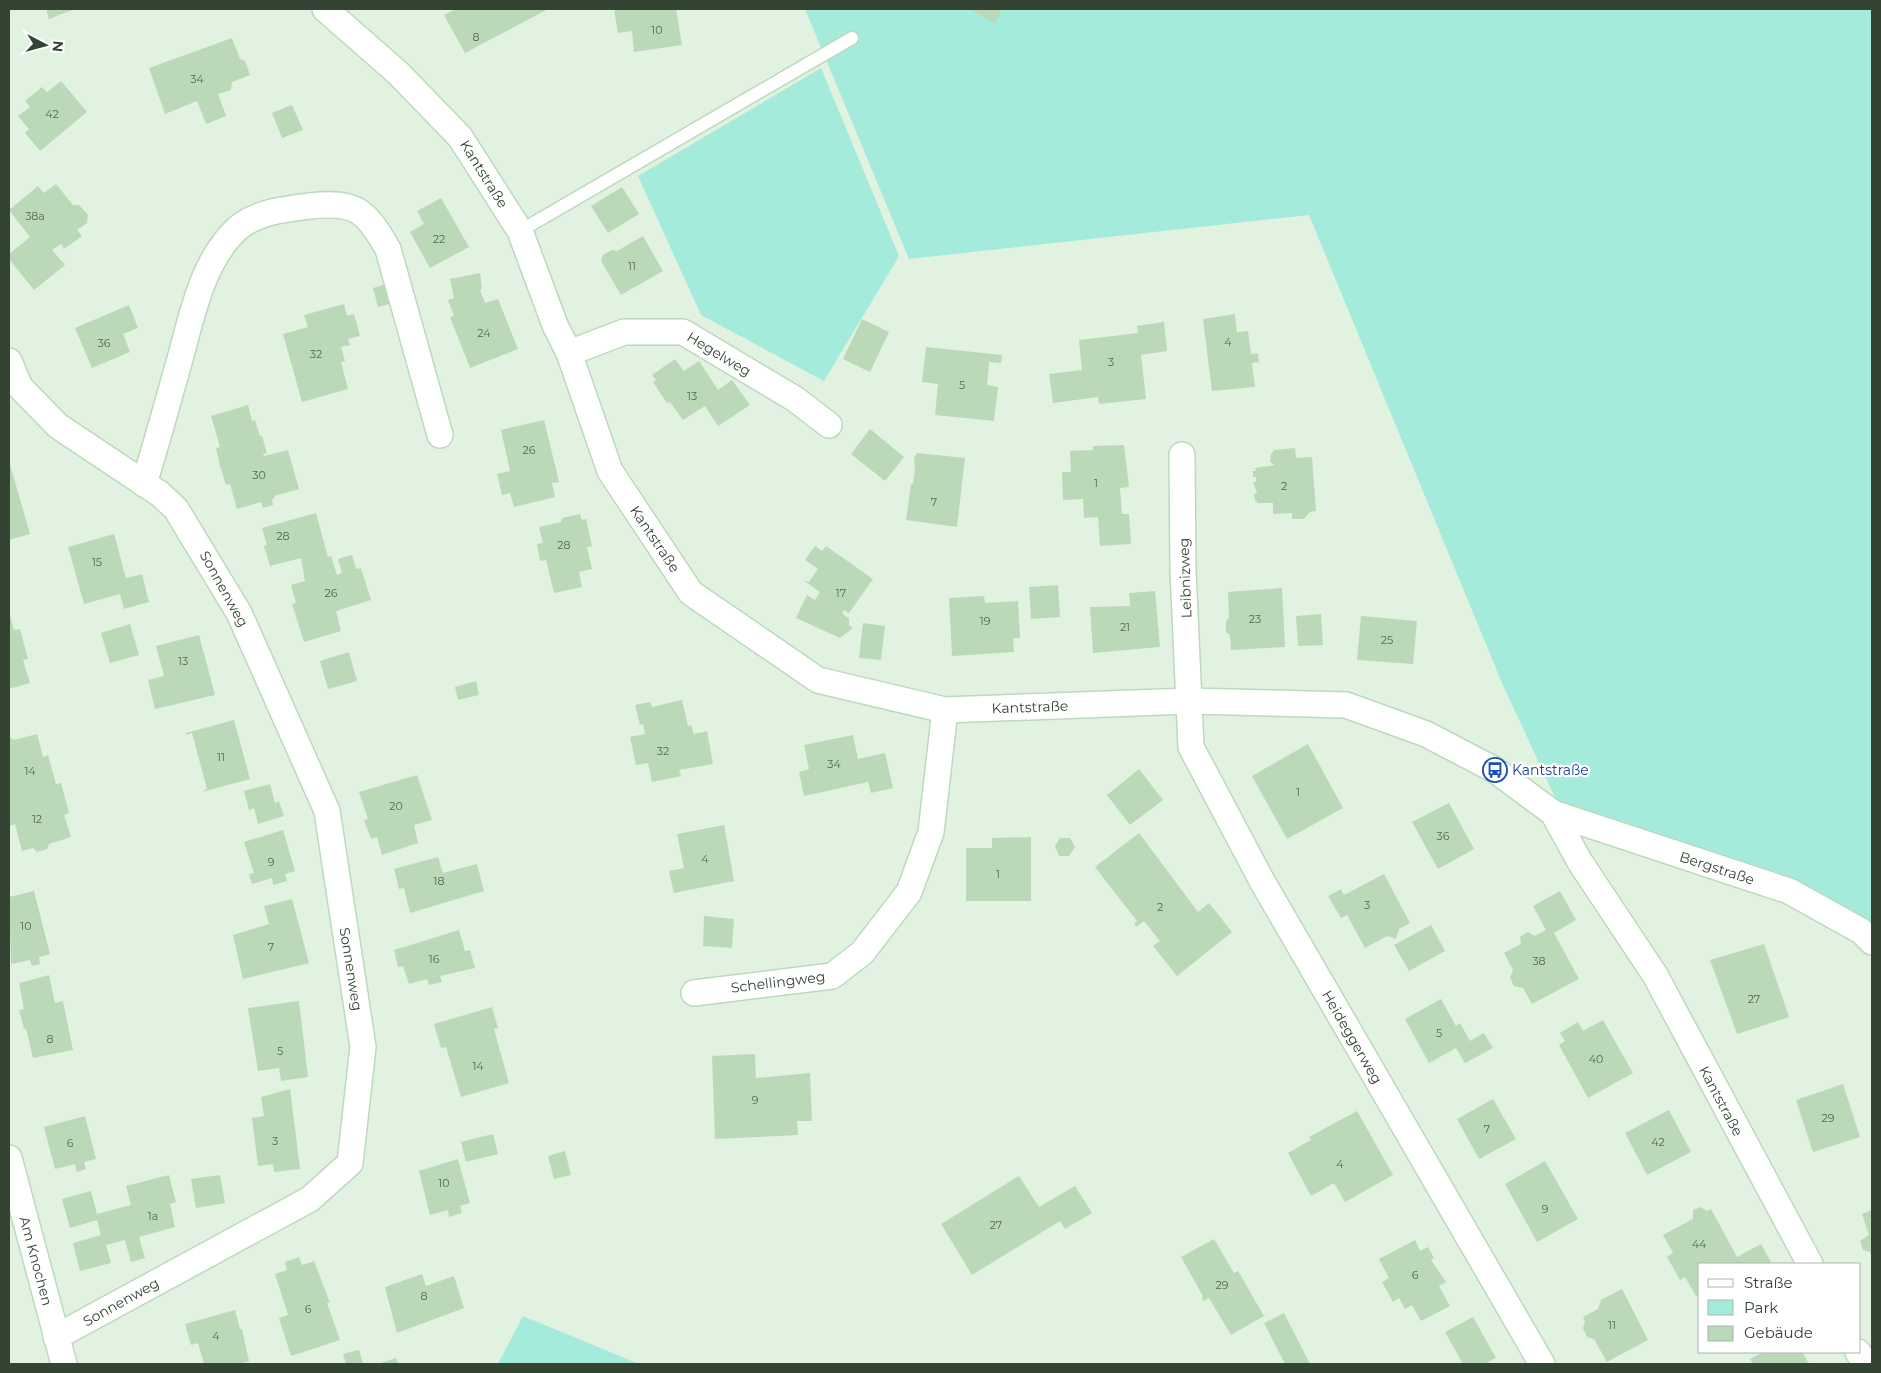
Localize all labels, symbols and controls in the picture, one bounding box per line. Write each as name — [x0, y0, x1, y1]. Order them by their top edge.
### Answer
north arrow — [20, 20, 70, 70]
house number: 10 — [651, 23, 663, 37]
house number: 8 — [472, 30, 480, 44]
text: N — [48, 40, 67, 53]
house number: 34 — [190, 72, 204, 86]
house number: 42 — [45, 107, 59, 121]
street label: Kantstraße — [456, 137, 512, 211]
house number: 38a — [25, 209, 45, 223]
house number: 22 — [433, 232, 445, 246]
house number: 11 — [628, 259, 636, 273]
house number: 24 — [477, 326, 491, 340]
street label: Hegelweg — [684, 328, 754, 380]
house number: 4 — [1224, 335, 1232, 349]
house number: 36 — [98, 336, 111, 350]
house number: 32 — [310, 347, 322, 361]
house number: 3 — [1108, 355, 1114, 369]
house number: 5 — [959, 378, 965, 392]
house number: 13 — [687, 389, 697, 403]
house number: 26 — [523, 443, 536, 457]
house number: 30 — [252, 468, 266, 482]
house number: 1 — [1094, 476, 1098, 490]
house number: 2 — [1281, 479, 1287, 493]
house number: 7 — [931, 495, 937, 509]
street label: Kantstraße — [626, 502, 684, 576]
house number: 28 — [276, 529, 290, 543]
house number: 28 — [557, 538, 571, 552]
street label: Leibnizweg — [1175, 538, 1195, 618]
street label: Sonnenweg — [196, 548, 252, 630]
house number: 15 — [92, 555, 102, 569]
house number: 26 — [325, 586, 338, 600]
house number: 17 — [836, 586, 846, 600]
house number: 23 — [1249, 612, 1261, 626]
house number: 19 — [980, 614, 991, 628]
house number: 21 — [1120, 620, 1130, 634]
house number: 25 — [1381, 633, 1393, 647]
house number: 13 — [178, 654, 188, 668]
street label: Kantstraße — [991, 697, 1069, 717]
house number: 32 — [657, 744, 669, 758]
house number: 11 — [217, 750, 225, 764]
house number: 34 — [827, 757, 841, 771]
bus stop icon: Kantstraße — [1482, 757, 1508, 783]
place label: Kantstraße — [1512, 761, 1589, 779]
house number: 14 — [24, 764, 36, 778]
house number: 1 — [1296, 785, 1300, 799]
house number: 20 — [389, 799, 403, 813]
house number: 12 — [32, 812, 42, 826]
house number: 36 — [1437, 829, 1450, 843]
street label: Bergstraße — [1677, 847, 1757, 889]
house number: 4 — [701, 852, 709, 866]
house number: 9 — [268, 855, 275, 869]
house number: 1 — [996, 867, 1000, 881]
house number: 18 — [434, 874, 445, 888]
house number: 3 — [1364, 898, 1370, 912]
house number: 2 — [1157, 900, 1163, 914]
house number: 10 — [20, 919, 32, 933]
street label: Sonnenweg — [336, 926, 366, 1012]
house number: 7 — [268, 940, 274, 954]
house number: 16 — [429, 952, 440, 966]
house number: 38 — [1532, 954, 1546, 968]
street label: Schellingweg — [730, 967, 826, 997]
street label: Heideggerweg — [1318, 987, 1386, 1087]
house number: 27 — [1748, 992, 1760, 1006]
house number: 5 — [1436, 1026, 1442, 1040]
house number: 8 — [46, 1032, 54, 1046]
house number: 5 — [277, 1044, 283, 1058]
house number: 40 — [1589, 1052, 1603, 1066]
house number: 14 — [472, 1059, 484, 1073]
street label: Kantstraße — [1695, 1063, 1747, 1139]
house number: 9 — [752, 1093, 759, 1107]
house number: 29 — [1822, 1111, 1835, 1125]
house number: 7 — [1484, 1122, 1490, 1136]
house number: 3 — [272, 1134, 278, 1148]
house number: 42 — [1651, 1135, 1665, 1149]
house number: 6 — [67, 1136, 74, 1150]
house number: 4 — [1336, 1157, 1344, 1171]
house number: 10 — [438, 1176, 450, 1190]
house number: 9 — [1542, 1202, 1549, 1216]
house number: 1a — [148, 1209, 158, 1223]
street label: Am Knochen — [15, 1214, 57, 1308]
house number: 27 — [990, 1218, 1002, 1232]
house number: 44 — [1692, 1237, 1707, 1251]
legend — [1698, 1263, 1861, 1353]
house number: 6 — [1412, 1268, 1419, 1282]
text: Straße — [1744, 1273, 1793, 1292]
street label: Sonnenweg — [80, 1274, 162, 1330]
house number: 29 — [1216, 1278, 1229, 1292]
house number: 8 — [420, 1289, 428, 1303]
text: Park — [1744, 1298, 1778, 1317]
house number: 6 — [305, 1302, 312, 1316]
house number: 11 — [1608, 1318, 1616, 1332]
text: Gebäude — [1744, 1323, 1813, 1342]
house number: 4 — [212, 1329, 220, 1343]

